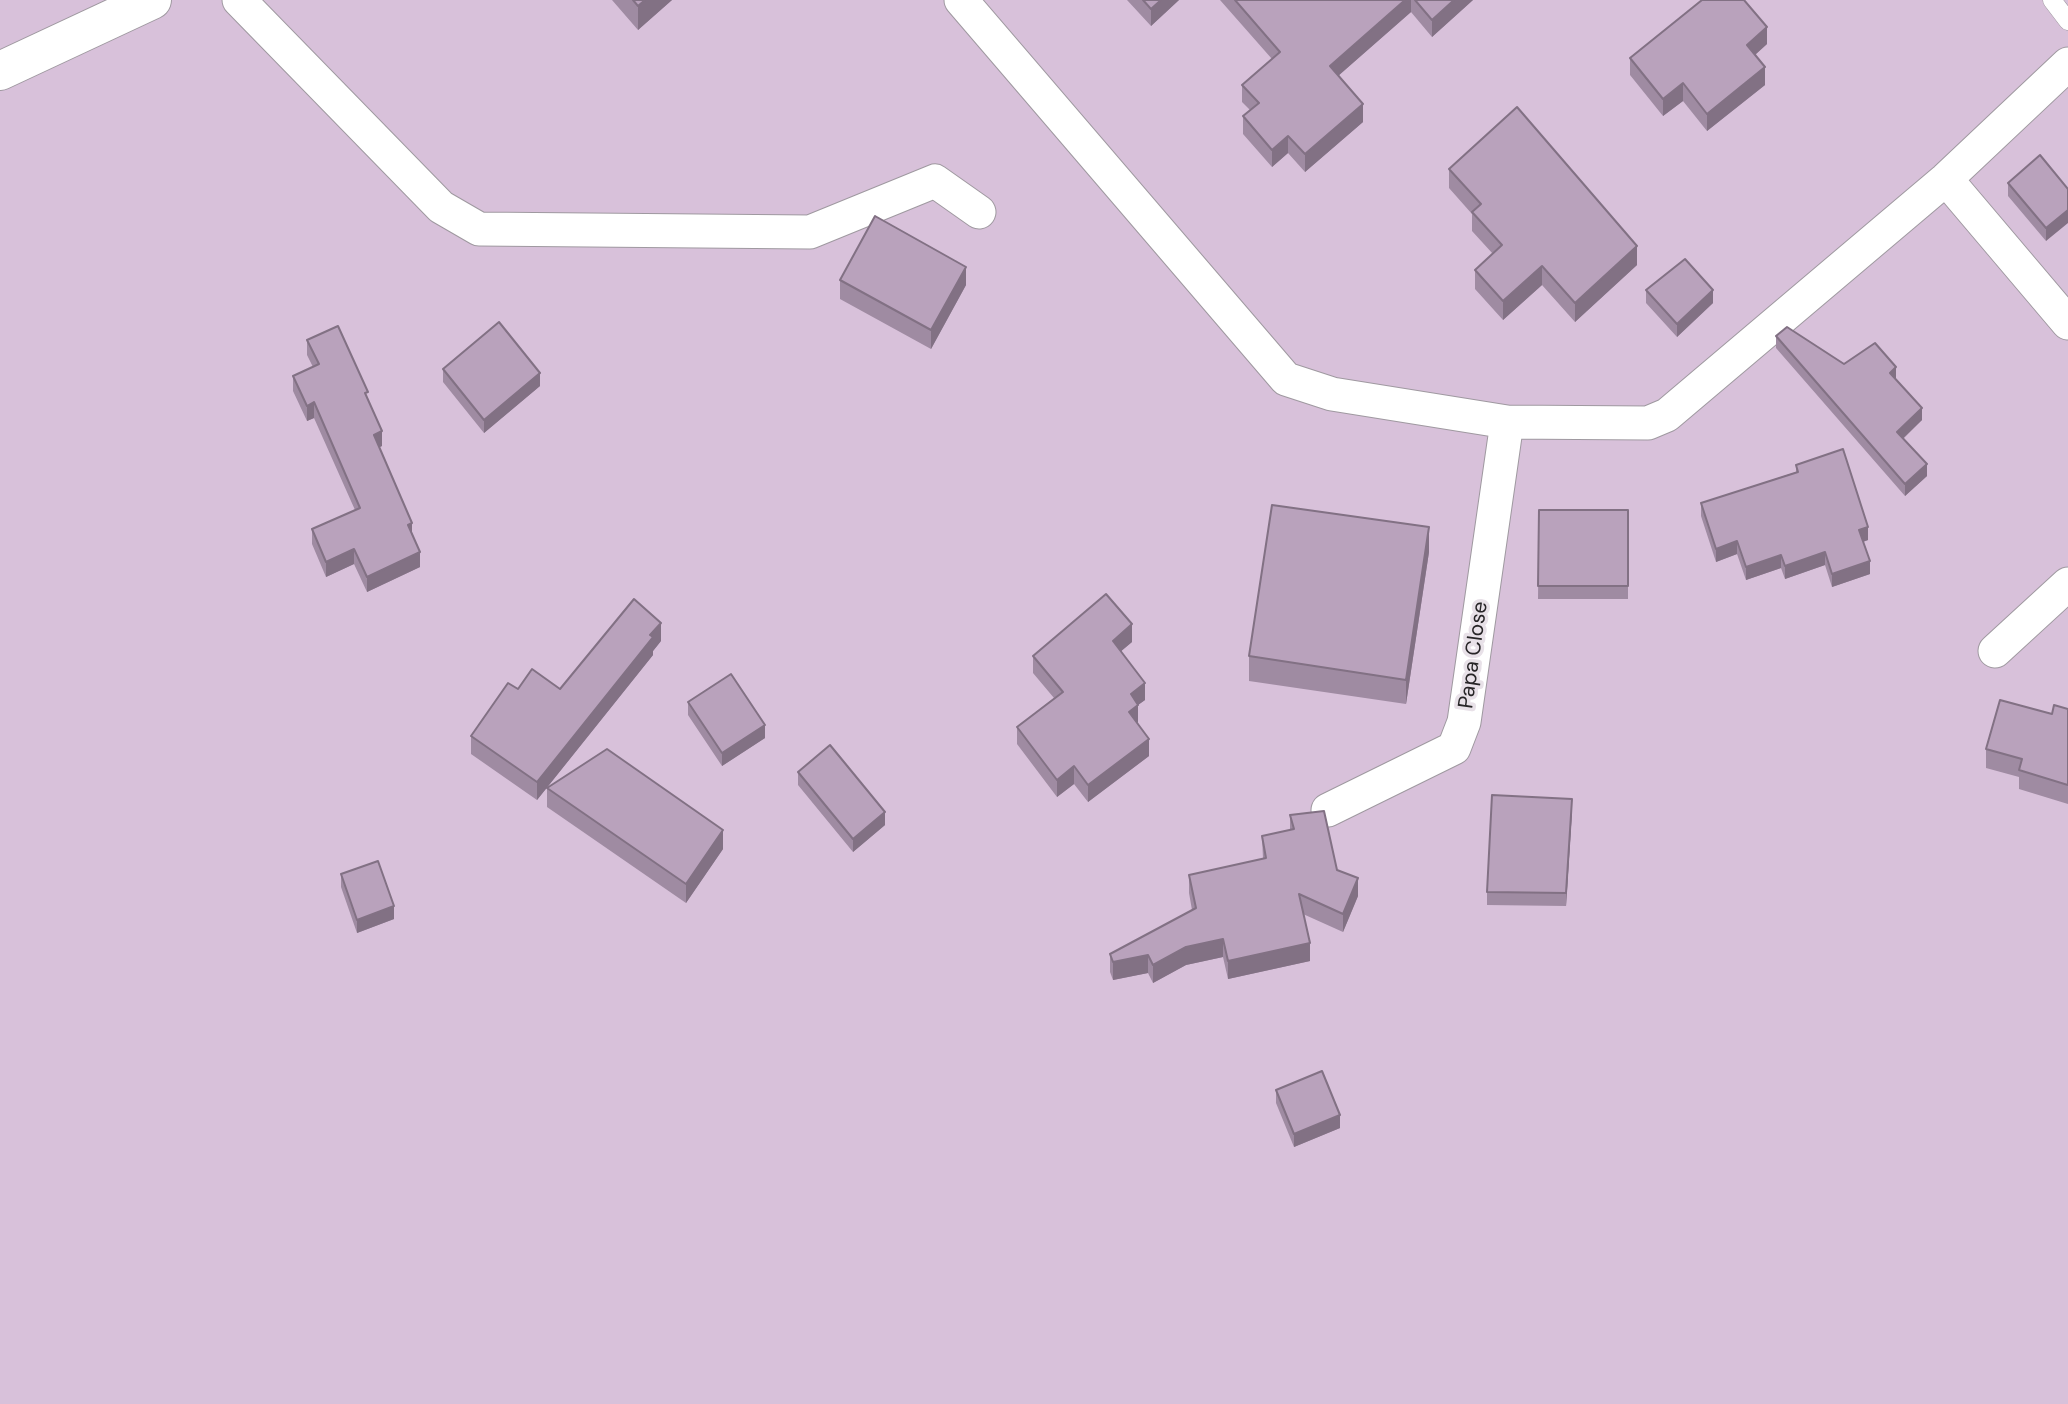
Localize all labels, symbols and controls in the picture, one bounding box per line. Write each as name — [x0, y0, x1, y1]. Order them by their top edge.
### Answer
street label: Papa Close — [1454, 600, 1494, 710]

